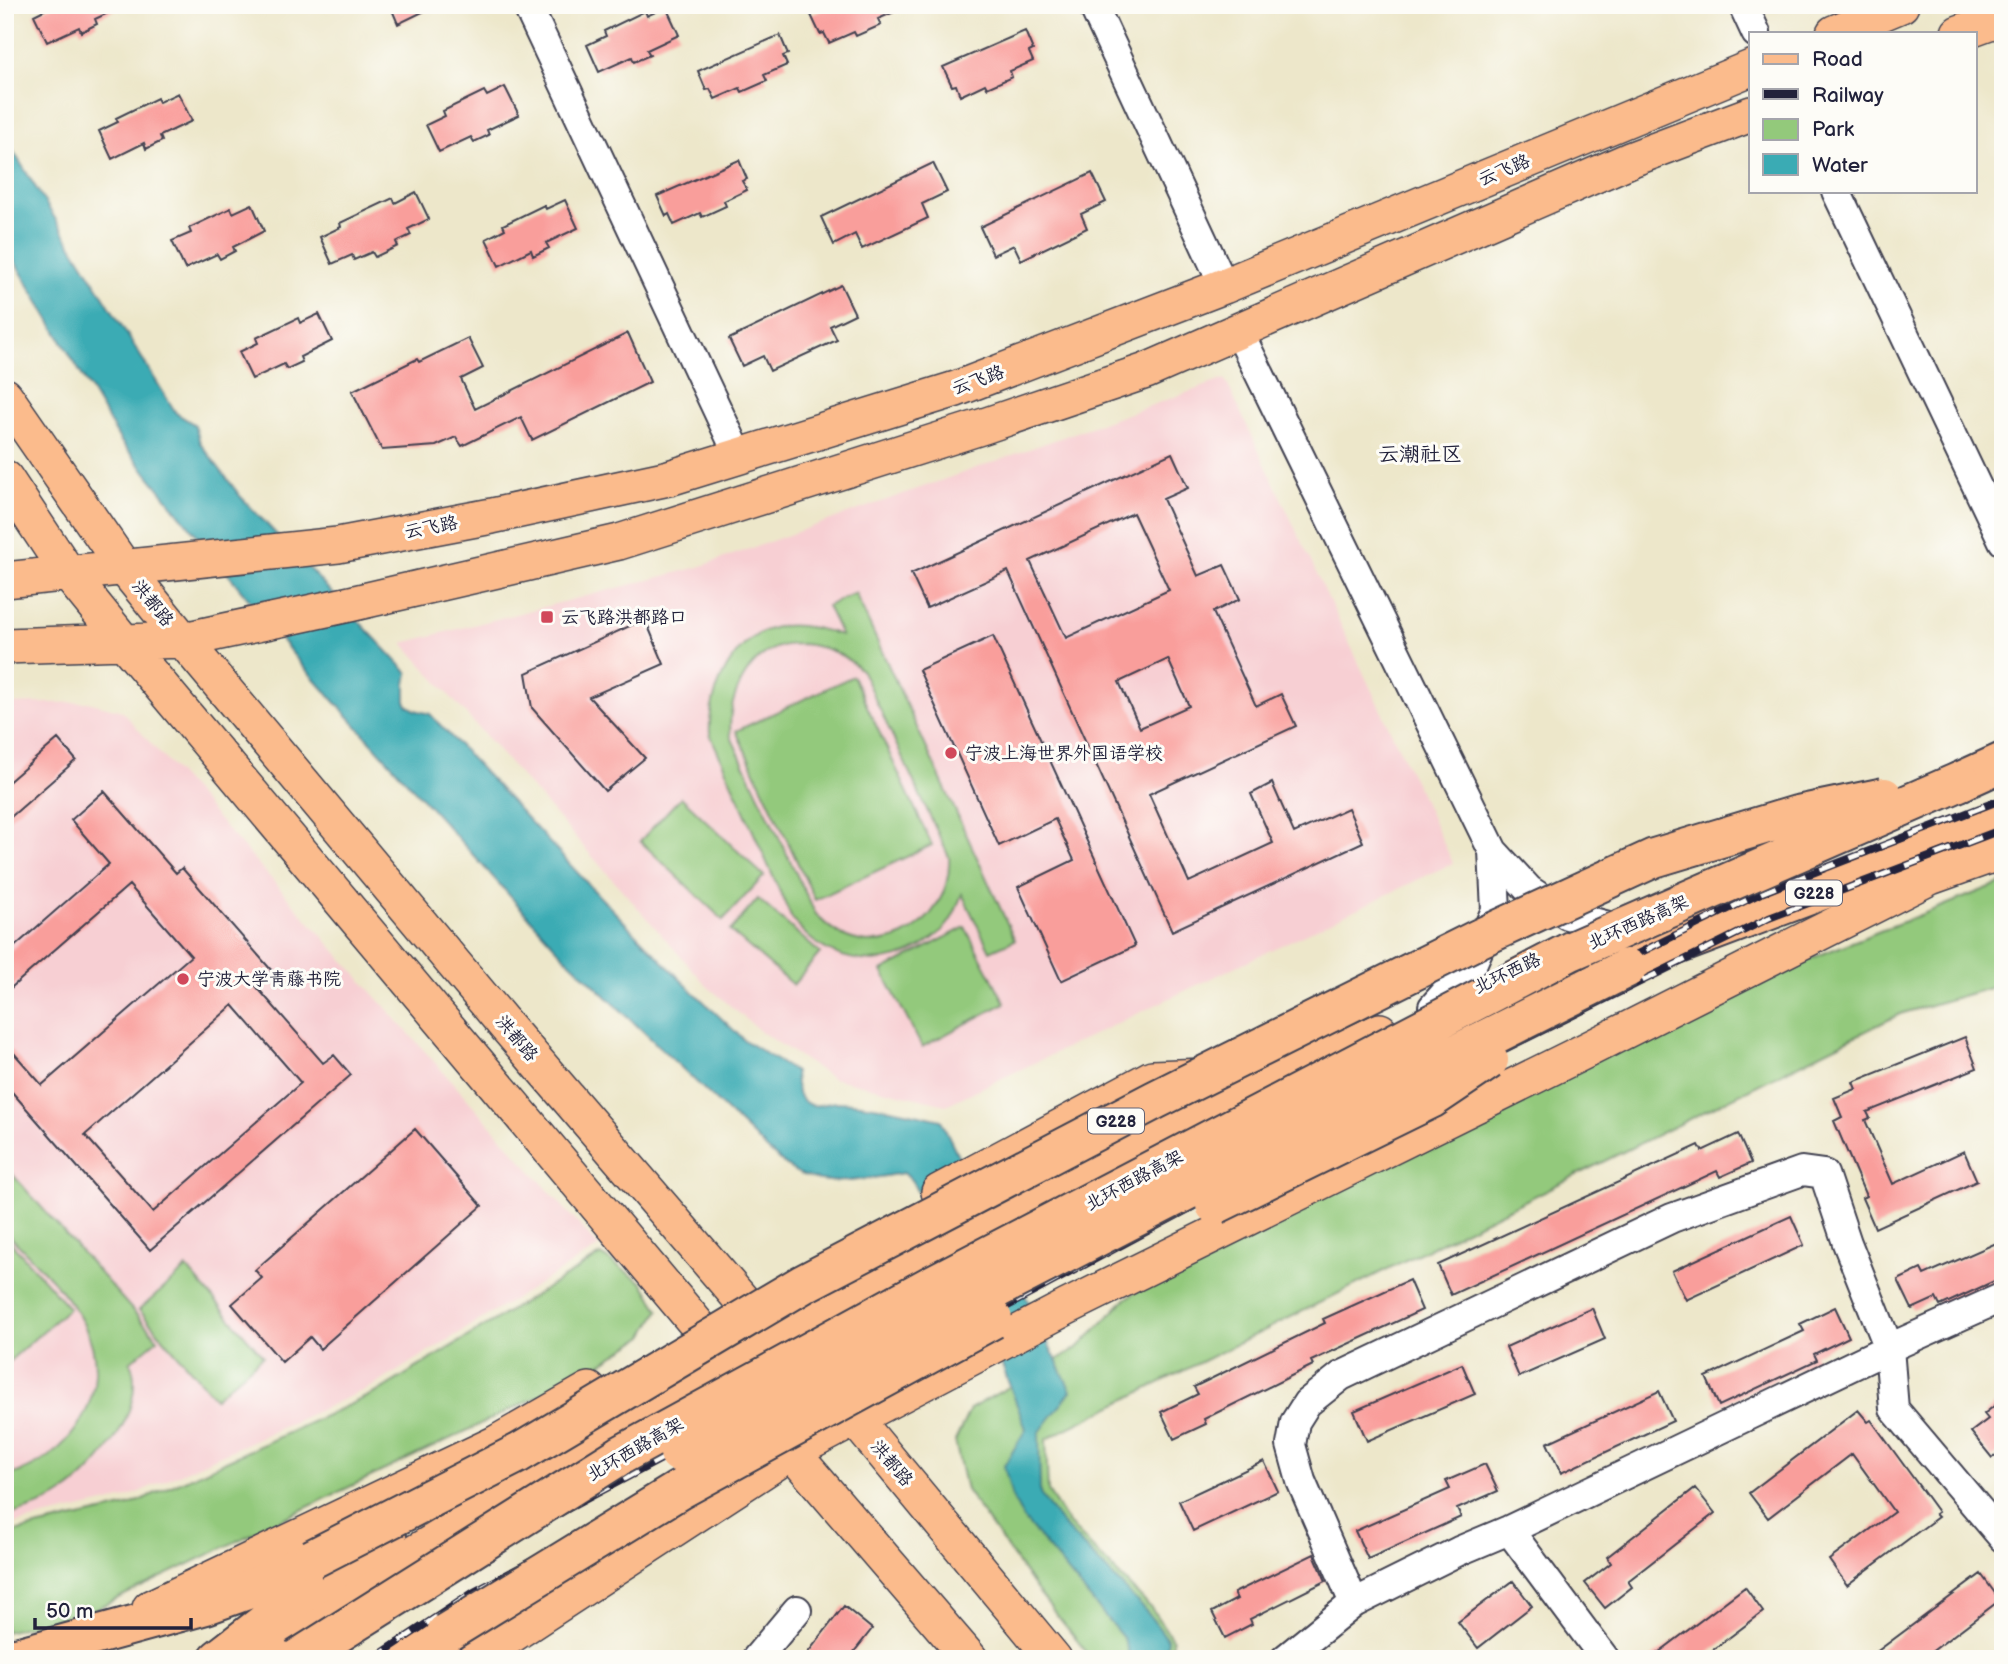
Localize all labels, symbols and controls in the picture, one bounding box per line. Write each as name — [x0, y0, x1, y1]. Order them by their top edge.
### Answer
legend — [1749, 32, 1976, 192]
text: Road — [1812, 47, 1863, 72]
text: Railway — [1812, 83, 1884, 108]
text: Park — [1812, 117, 1855, 142]
street label: 云飞路 — [1475, 150, 1533, 191]
text: Water — [1812, 153, 1868, 178]
street label: 云飞路 — [949, 361, 1007, 400]
district label: 云潮社区 — [1378, 442, 1462, 467]
street label: 云飞路 — [403, 512, 460, 543]
street label: 洪都路 — [127, 576, 178, 631]
place label: 云飞路洪都路口 — [561, 607, 687, 628]
marker: 云飞路洪都路口 — [539, 609, 555, 625]
place label: 宁波上海世界外国语学校 — [965, 743, 1163, 764]
marker: 宁波上海世界外国语学校 — [943, 745, 959, 761]
road number: G228 — [1786, 880, 1842, 906]
street label: 北环西路高架 — [1585, 891, 1692, 954]
street label: 北环西路 — [1470, 949, 1544, 998]
place label: 宁波大学青藤书院 — [197, 969, 341, 990]
marker: 宁波大学青藤书院 — [175, 971, 191, 987]
street label: 洪都路 — [491, 1011, 542, 1066]
road number: G228 — [1088, 1108, 1144, 1134]
street label: 北环西路高架 — [1082, 1146, 1187, 1215]
street label: 北环西路高架 — [583, 1413, 687, 1486]
street label: 洪都路 — [866, 1436, 917, 1491]
scale bar — [35, 1587, 191, 1631]
text: 50 m — [46, 1599, 93, 1624]

